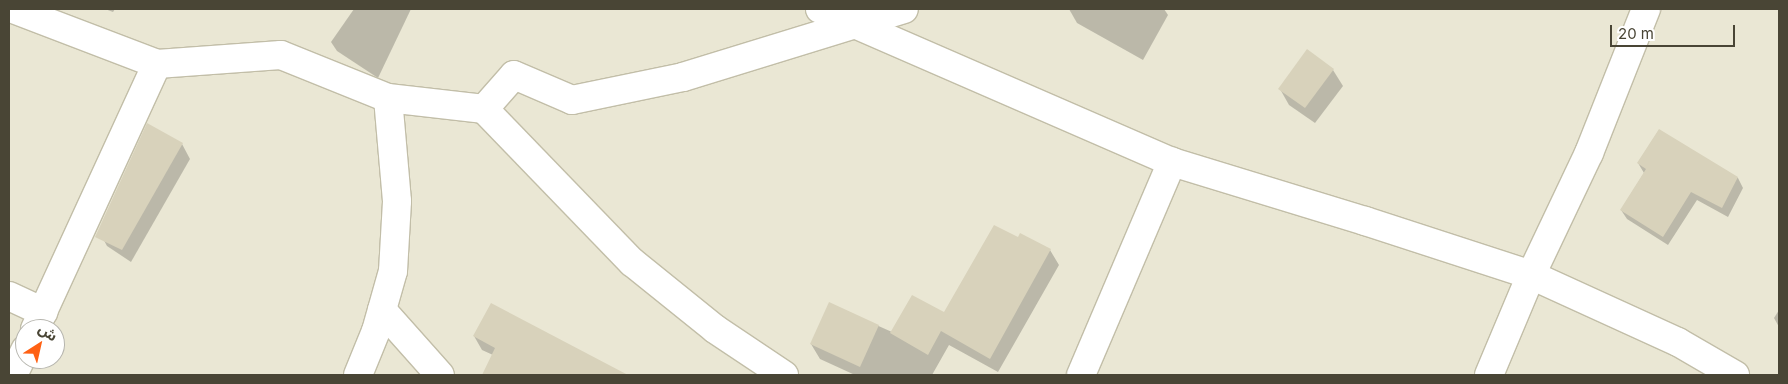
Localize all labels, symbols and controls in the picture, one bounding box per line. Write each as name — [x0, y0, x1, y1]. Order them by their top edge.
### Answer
scale bar — [1613, 15, 1738, 47]
text: 20 m — [1618, 24, 1654, 43]
north arrow — [15, 319, 65, 369]
text: ش — [36, 320, 61, 345]

